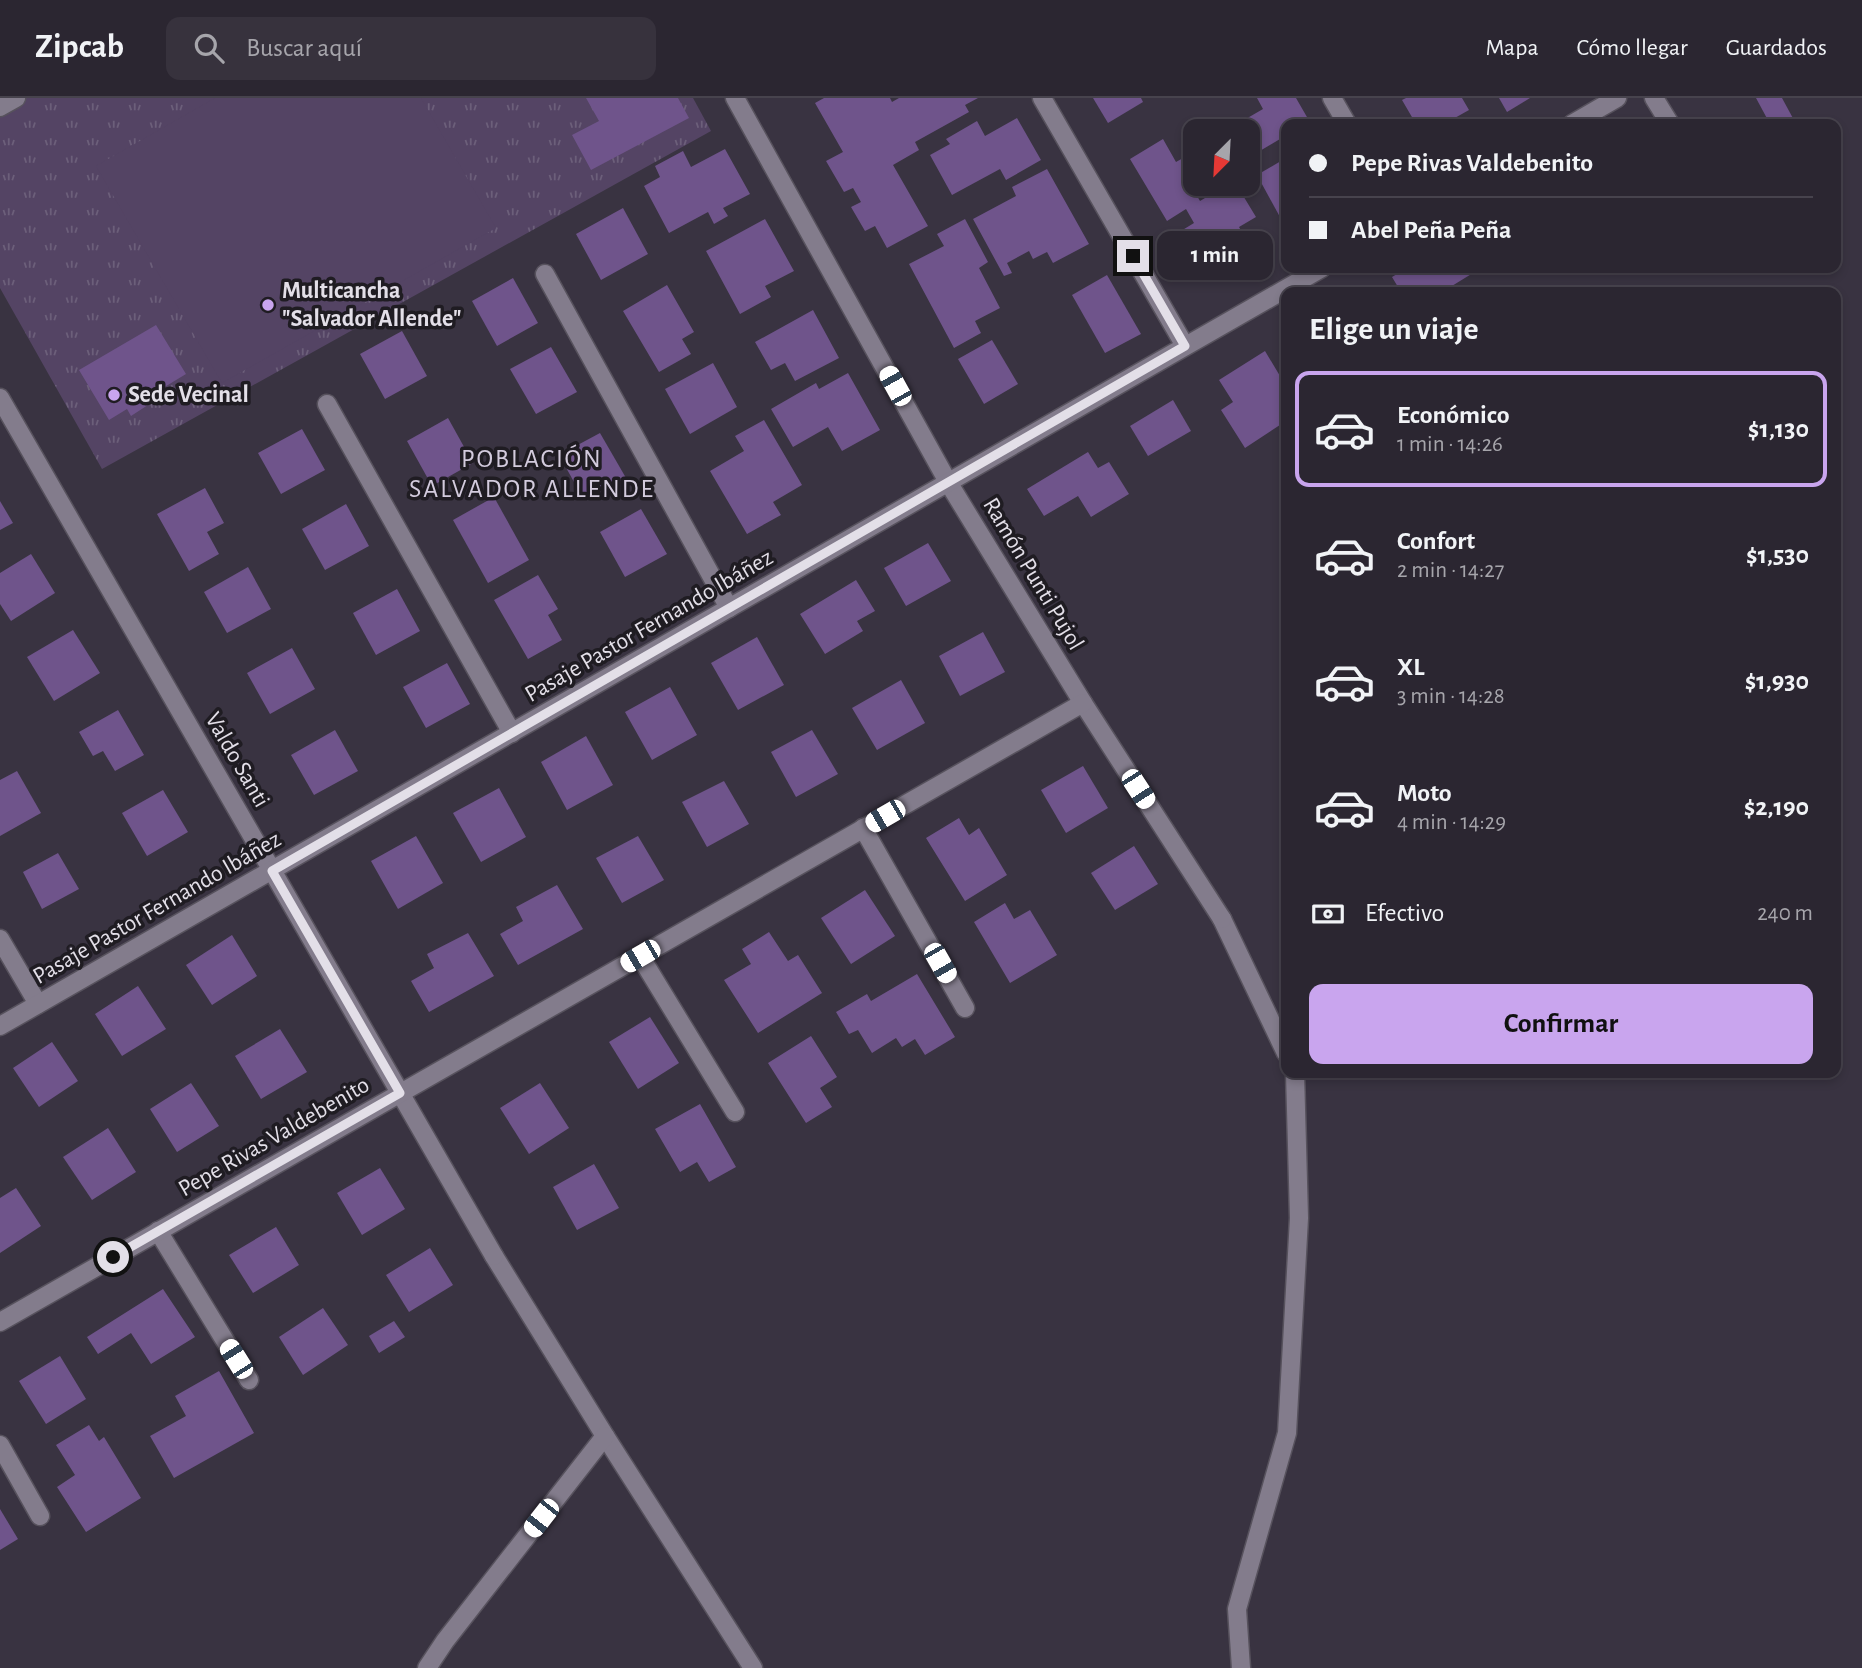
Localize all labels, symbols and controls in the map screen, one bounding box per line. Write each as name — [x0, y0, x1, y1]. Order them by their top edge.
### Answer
search box — [166, 17, 656, 80]
icon: search — [190, 29, 228, 67]
text: Zipcab — [35, 31, 124, 64]
text: Buscar aquí — [246, 35, 362, 61]
text: Mapa — [1485, 36, 1539, 60]
text: Cómo llegar — [1577, 36, 1688, 60]
text: Guardados — [1726, 36, 1827, 60]
north arrow — [1183, 119, 1260, 196]
map controls — [1183, 119, 1260, 196]
text: Pepe Rivas Valdebenito — [1351, 150, 1593, 176]
text: Abel Peña Peña — [1351, 217, 1512, 243]
callout: 1 min — [1158, 232, 1273, 280]
route end — [1117, 240, 1149, 272]
text: 1 min — [1191, 244, 1239, 267]
place label: Multicancha "Salvador Allende" — [282, 279, 461, 331]
marker: Multicancha "Salvador Allende" — [260, 297, 276, 313]
text: Elige un viaje — [1309, 313, 1479, 345]
car — [876, 363, 915, 409]
place label: Sede Vecinal — [128, 383, 249, 407]
marker: Sede Vecinal — [106, 387, 122, 403]
icon: car — [1313, 398, 1376, 461]
text: Económico — [1397, 402, 1510, 428]
text: $1,130 — [1748, 416, 1809, 442]
text: 1 min · 14:26 — [1397, 433, 1503, 456]
district label: POBLACIÓN SALVADOR ALLENDE — [409, 444, 655, 502]
street label: Ramón Punti Pujol — [978, 494, 1088, 654]
icon: car — [1313, 524, 1376, 587]
text: Confort — [1397, 528, 1475, 554]
text: $1,530 — [1746, 542, 1809, 568]
street label: Pasaje Pastor Fernando Ibáñez — [521, 545, 777, 707]
text: 2 min · 14:27 — [1397, 559, 1504, 582]
icon: car — [1313, 650, 1376, 713]
text: XL — [1397, 654, 1424, 680]
text: $1,930 — [1745, 668, 1809, 694]
text: 3 min · 14:28 — [1397, 685, 1505, 708]
street label: Valdo Santi — [200, 709, 274, 811]
car — [1118, 766, 1159, 812]
icon: car — [1313, 776, 1376, 839]
text: Moto — [1397, 780, 1452, 806]
text: $2,190 — [1744, 794, 1809, 820]
car — [862, 796, 909, 836]
text: 4 min · 14:29 — [1397, 811, 1506, 834]
street label: Pasaje Pastor Fernando Ibáñez — [29, 827, 285, 989]
icon: cash — [1309, 895, 1347, 933]
text: Efectivo — [1365, 900, 1444, 926]
text: 240 m — [1757, 902, 1813, 925]
car — [617, 936, 664, 976]
car — [921, 940, 960, 986]
button: Confirmar — [1309, 984, 1813, 1064]
street label: Pepe Rivas Valdebenito — [174, 1073, 374, 1201]
route start — [97, 1241, 129, 1273]
car — [216, 1336, 257, 1382]
car — [520, 1495, 563, 1541]

